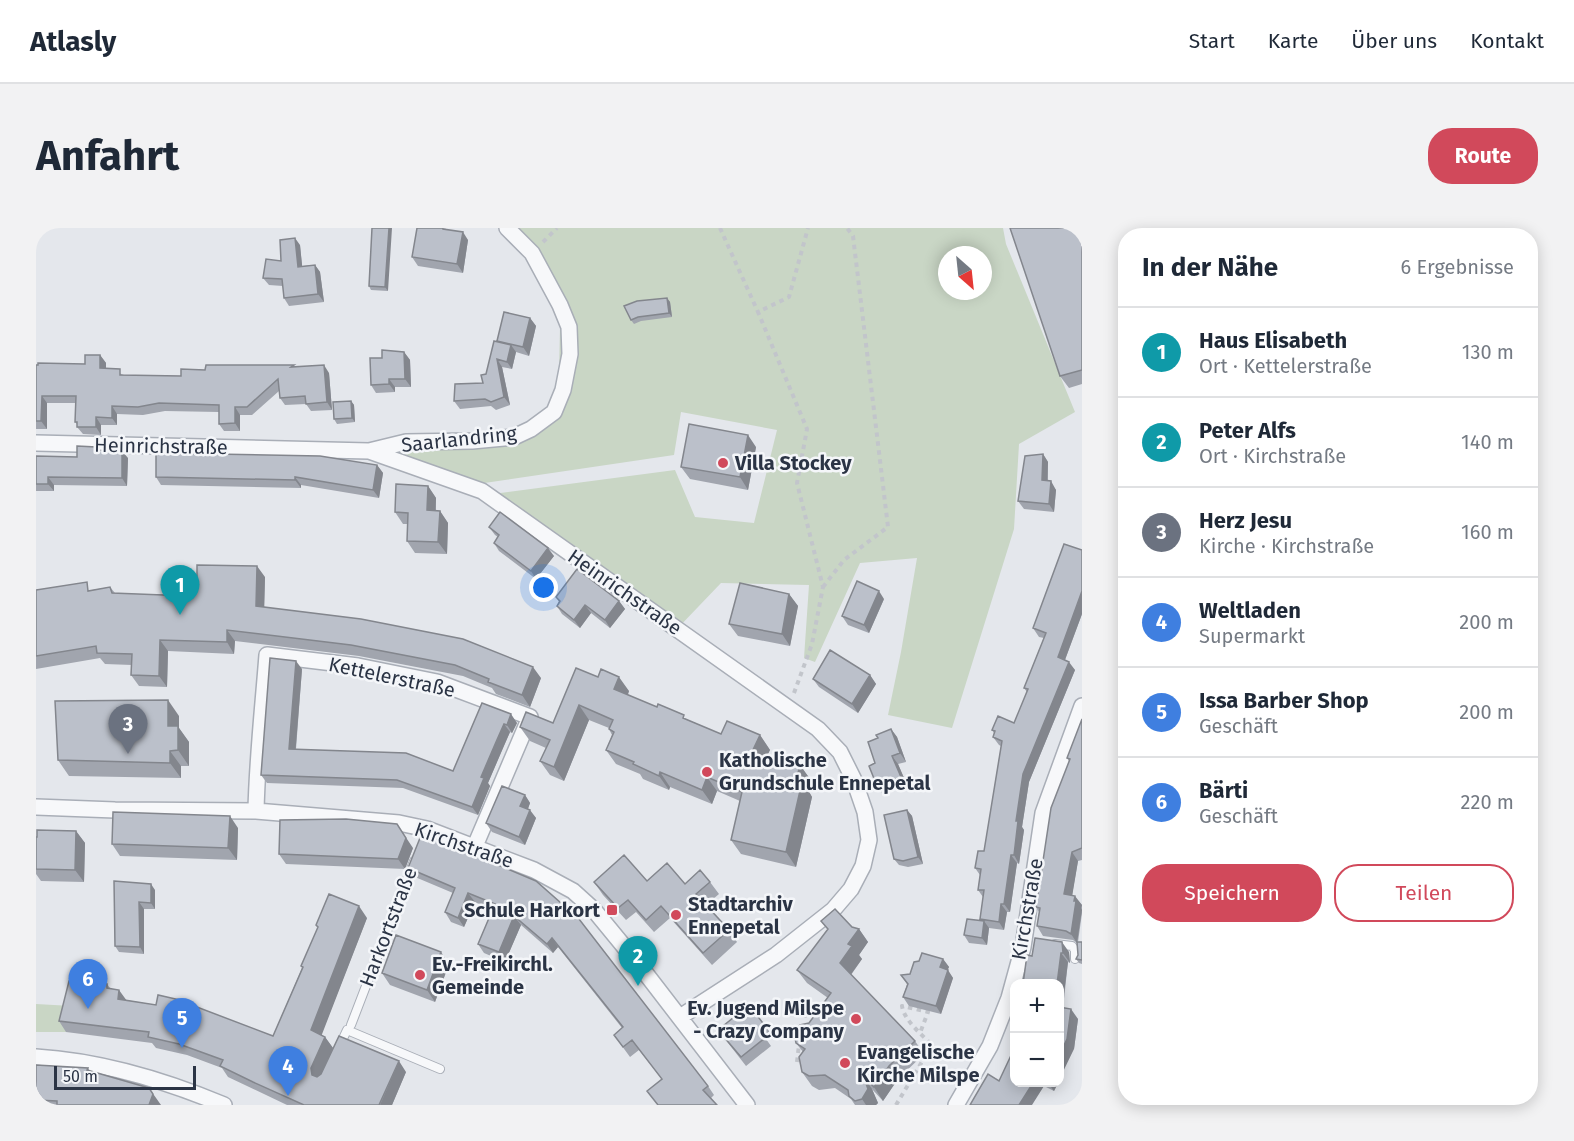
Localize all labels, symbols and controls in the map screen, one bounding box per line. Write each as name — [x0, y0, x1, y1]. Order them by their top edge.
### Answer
text: Atlasly — [30, 25, 116, 58]
text: Start — [1189, 28, 1235, 54]
text: Karte — [1268, 28, 1318, 54]
text: Über uns — [1351, 28, 1437, 54]
text: Kontakt — [1470, 28, 1544, 54]
button: Route — [1428, 128, 1538, 184]
text: Anfahrt — [36, 131, 179, 181]
north arrow — [938, 246, 992, 300]
text: In der Nähe — [1142, 252, 1278, 283]
text: 6 Ergebnisse — [1401, 255, 1514, 279]
text: Haus Elisabeth — [1199, 327, 1347, 354]
text: 1 — [1157, 340, 1166, 364]
text: 130 m — [1462, 340, 1514, 364]
text: Ort · Kettelerstraße — [1199, 354, 1372, 378]
text: Peter Alfs — [1199, 417, 1296, 444]
street label: Saarlandring — [400, 421, 519, 457]
text: 2 — [1156, 430, 1167, 454]
text: 140 m — [1461, 430, 1514, 454]
street label: Heinrichstraße — [94, 433, 228, 459]
text: Ort · Kirchstraße — [1199, 444, 1346, 468]
place label: Villa Stockey — [734, 451, 852, 475]
marker: Villa Stockey — [716, 456, 730, 470]
text: Herz Jesu — [1199, 507, 1292, 534]
text: 3 — [1156, 520, 1167, 544]
text: 160 m — [1461, 520, 1514, 544]
text: Kirche · Kirchstraße — [1199, 534, 1374, 558]
street label: Heinrichstraße — [563, 544, 687, 640]
pin: 1 — [160, 566, 200, 615]
your location — [529, 573, 558, 602]
text: Weltladen — [1199, 597, 1301, 624]
text: 4 — [1156, 610, 1167, 634]
text: 200 m — [1459, 610, 1514, 634]
text: Supermarkt — [1199, 624, 1305, 648]
street label: Kettelerstraße — [327, 652, 457, 702]
text: Issa Barber Shop — [1199, 687, 1369, 714]
text: 5 — [1156, 700, 1167, 724]
text: 200 m — [1459, 700, 1514, 724]
pin: 3 — [108, 704, 148, 754]
text: Geschäft — [1199, 714, 1278, 738]
place label: Katholische Grundschule Ennepetal — [719, 748, 930, 795]
marker: Katholische Grundschule Ennepetal — [700, 765, 714, 779]
text: Bärti — [1199, 777, 1248, 804]
text: 6 — [1156, 790, 1167, 814]
text: 220 m — [1461, 790, 1514, 814]
text: Geschäft — [1199, 804, 1278, 828]
street label: Kirchstraße — [411, 817, 517, 873]
street label: Kirchstraße — [1006, 856, 1048, 962]
street label: Harkortstraße — [354, 864, 422, 990]
button: Speichern — [1142, 864, 1322, 922]
button: Teilen — [1334, 864, 1514, 922]
place label: Stadtarchiv Ennepetal — [688, 892, 793, 939]
place label: Schule Harkort — [464, 898, 600, 922]
marker: Schule Harkort — [605, 903, 619, 917]
marker: Stadtarchiv Ennepetal — [669, 908, 683, 922]
pin: 2 — [618, 936, 658, 986]
place label: Ev.-Freikirchl. Gemeinde — [432, 952, 553, 999]
pin: 6 — [68, 960, 108, 1009]
marker: Ev.-Freikirchl. Gemeinde — [413, 968, 427, 982]
map controls — [1010, 979, 1064, 1087]
button: + — [1010, 979, 1064, 1033]
place label: Ev. Jugend Milspe - Crazy Company — [687, 996, 845, 1043]
pin: 5 — [162, 998, 202, 1048]
marker: Ev. Jugend Milspe - Crazy Company — [849, 1012, 863, 1026]
button: − — [1010, 1033, 1064, 1087]
place label: Evangelische Kirche Milspe — [857, 1040, 980, 1087]
pin: 4 — [268, 1046, 308, 1096]
marker: Evangelische Kirche Milspe — [838, 1056, 852, 1070]
scale bar — [54, 1063, 196, 1090]
text: 50 m — [63, 1067, 98, 1086]

